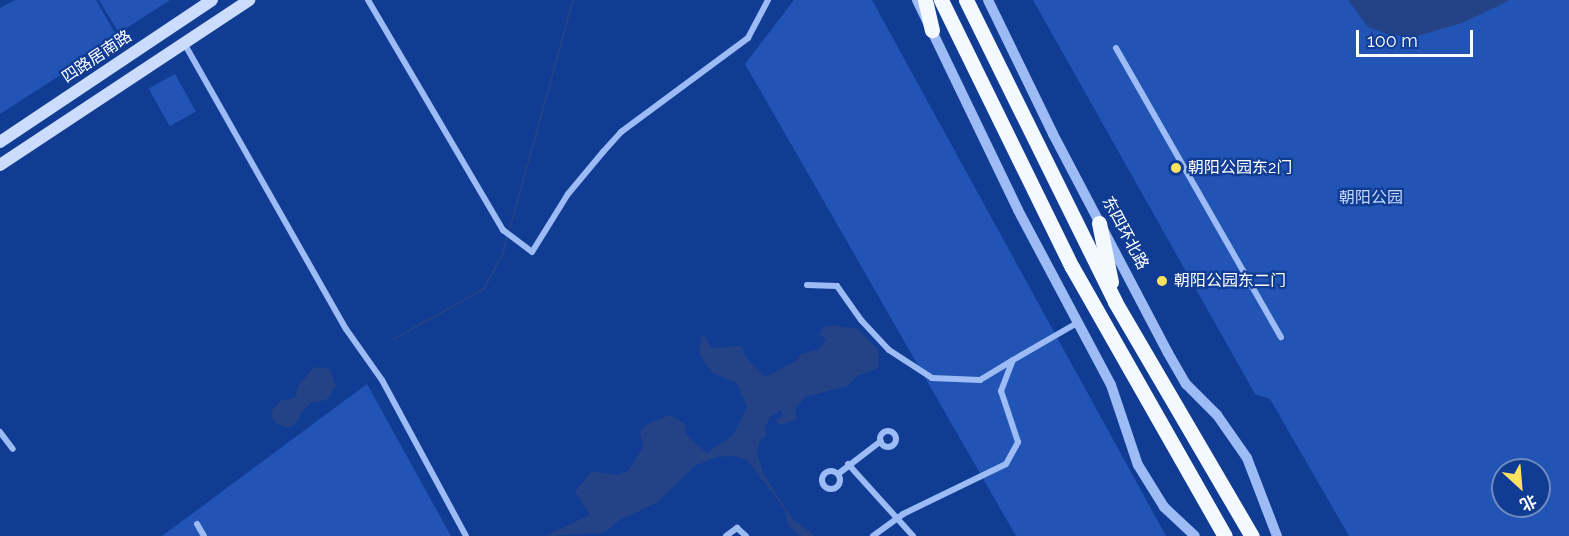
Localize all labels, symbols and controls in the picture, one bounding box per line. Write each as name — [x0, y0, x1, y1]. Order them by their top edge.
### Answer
scale bar — [1359, 18, 1476, 56]
street label: 四路居南路 — [58, 27, 136, 87]
text: 100 m — [1367, 30, 1418, 51]
place label: 朝阳公园东2门 — [1188, 158, 1292, 178]
marker: 朝阳公园东2门 — [1169, 161, 1183, 175]
park label: 朝阳公园 — [1339, 188, 1403, 208]
street label: 东四环北路 — [1098, 193, 1152, 273]
place label: 朝阳公园东二门 — [1174, 271, 1286, 291]
marker: 朝阳公园东二门 — [1155, 274, 1169, 288]
north arrow — [1491, 458, 1551, 518]
text: 北 — [1517, 491, 1540, 515]

